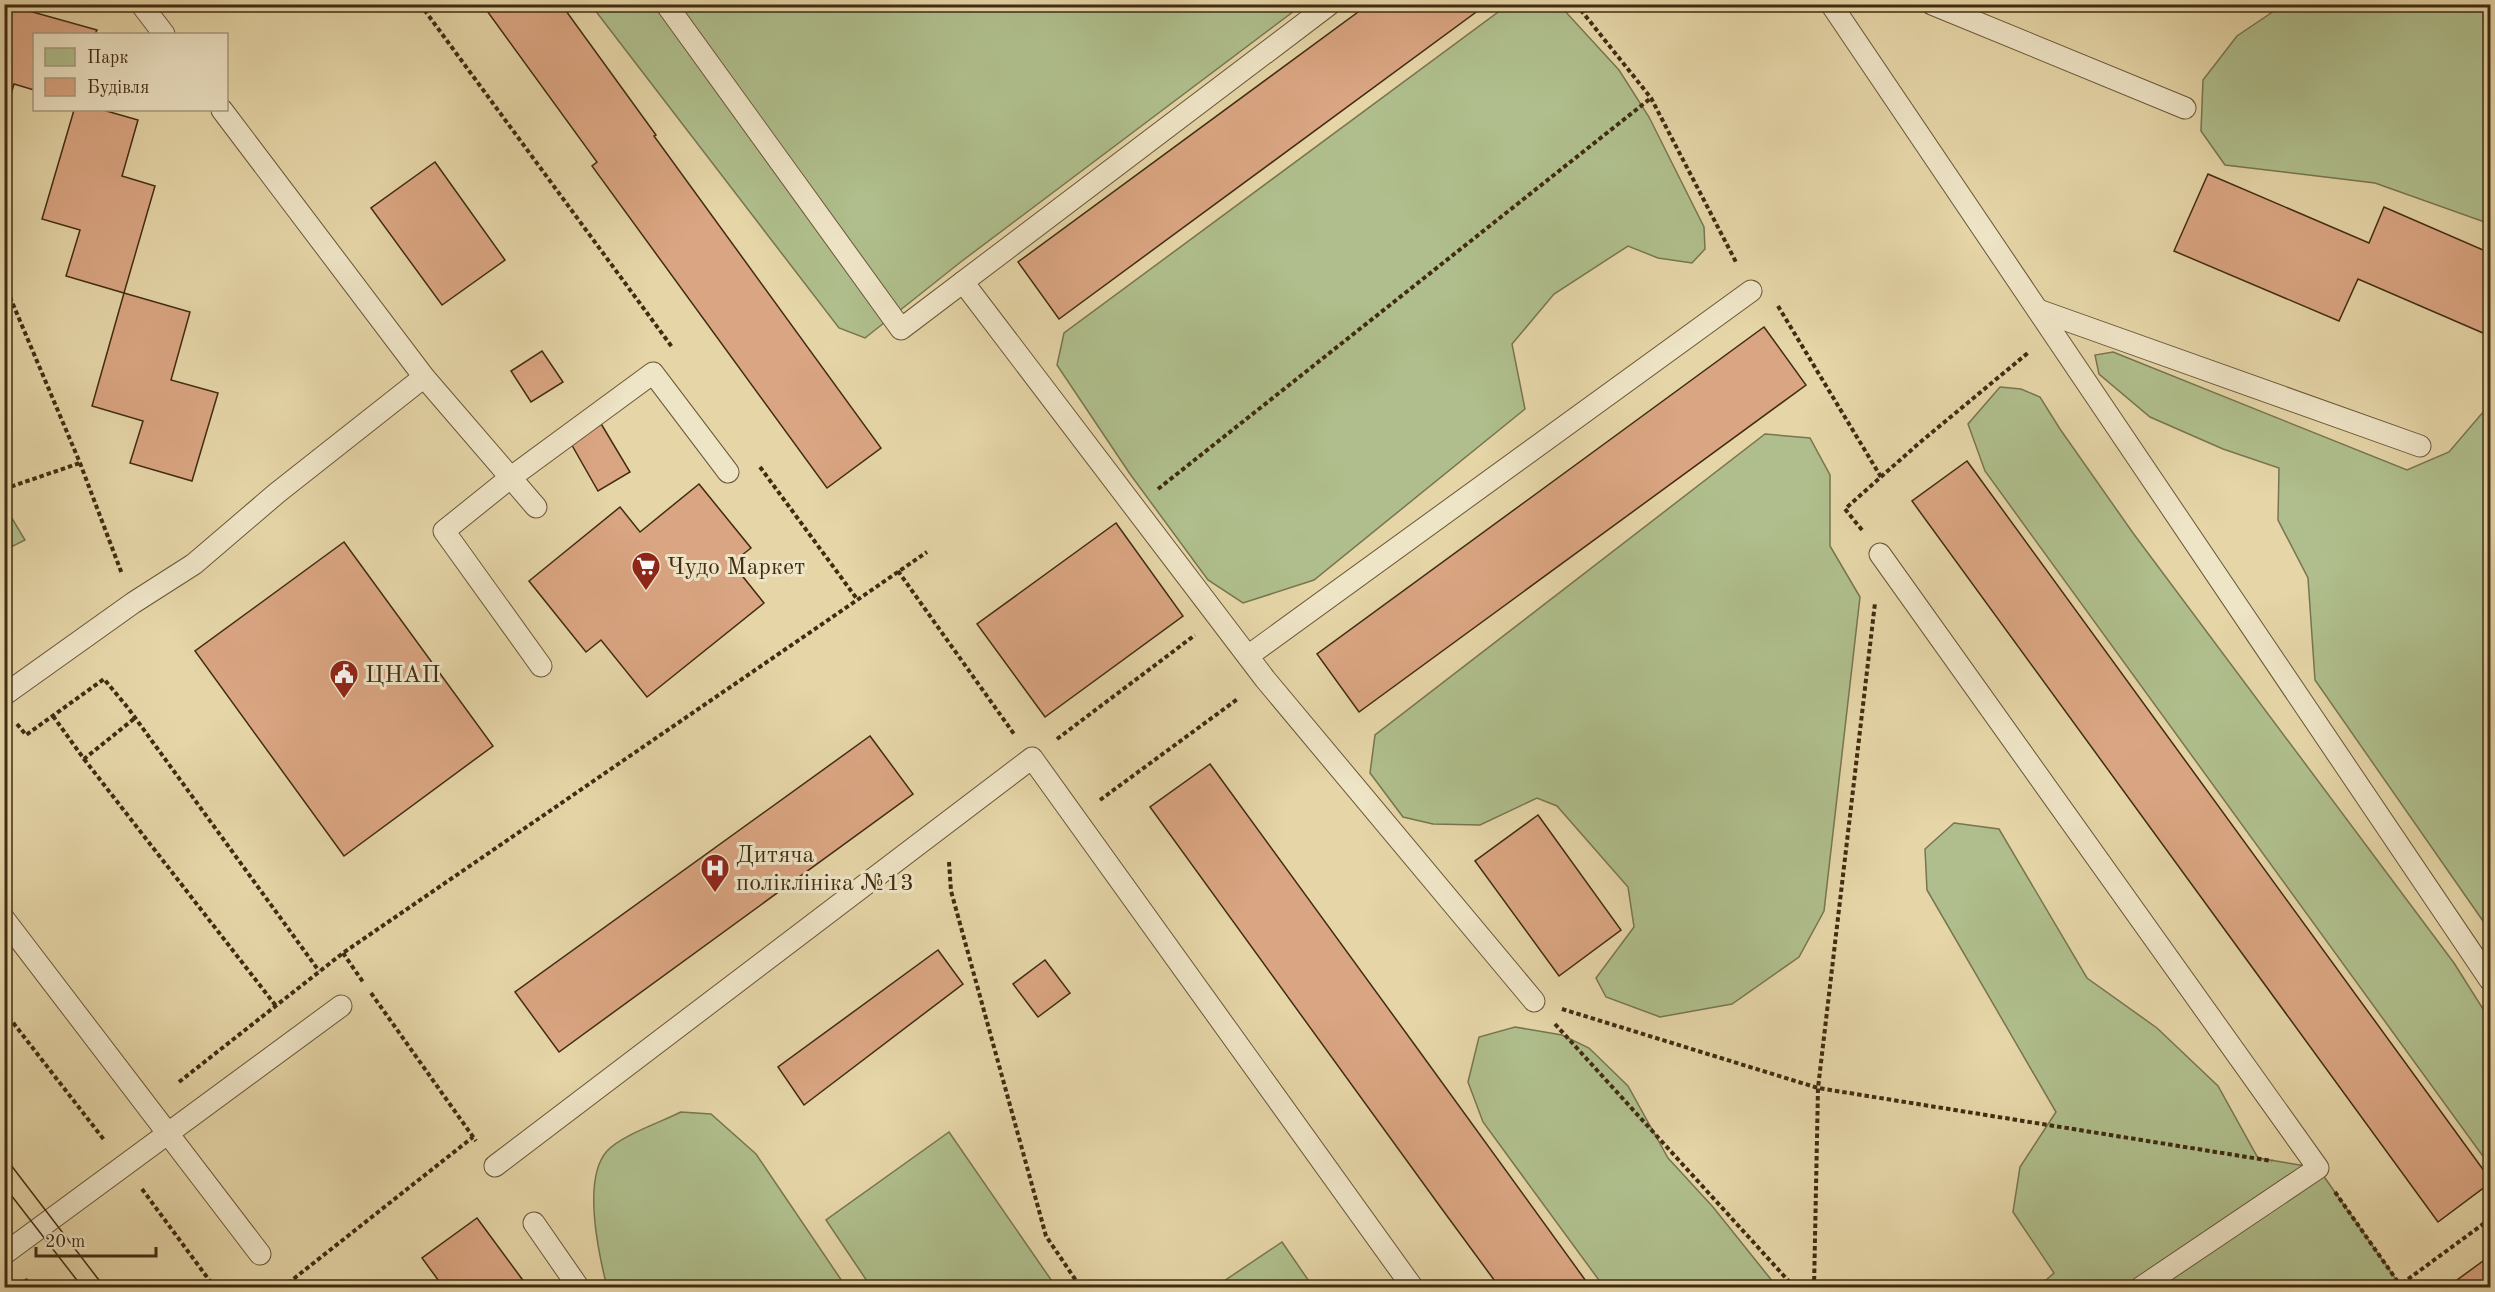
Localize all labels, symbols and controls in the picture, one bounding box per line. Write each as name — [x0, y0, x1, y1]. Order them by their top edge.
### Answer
legend — [33, 33, 228, 111]
text: Парк — [87, 49, 128, 67]
text: Будівля — [87, 79, 149, 97]
supermarket icon: Чудо Маркет — [630, 550, 662, 592]
place label: Чудо Маркет — [667, 556, 805, 580]
public building icon: ЦНАП — [328, 658, 360, 700]
place label: ЦНАП — [365, 664, 440, 688]
place label: Дитяча поліклініка №13 — [736, 844, 914, 896]
hospital icon: Дитяча поліклініка №13 — [699, 852, 731, 894]
scale bar — [36, 1220, 156, 1258]
text: 20 m — [45, 1233, 85, 1251]

